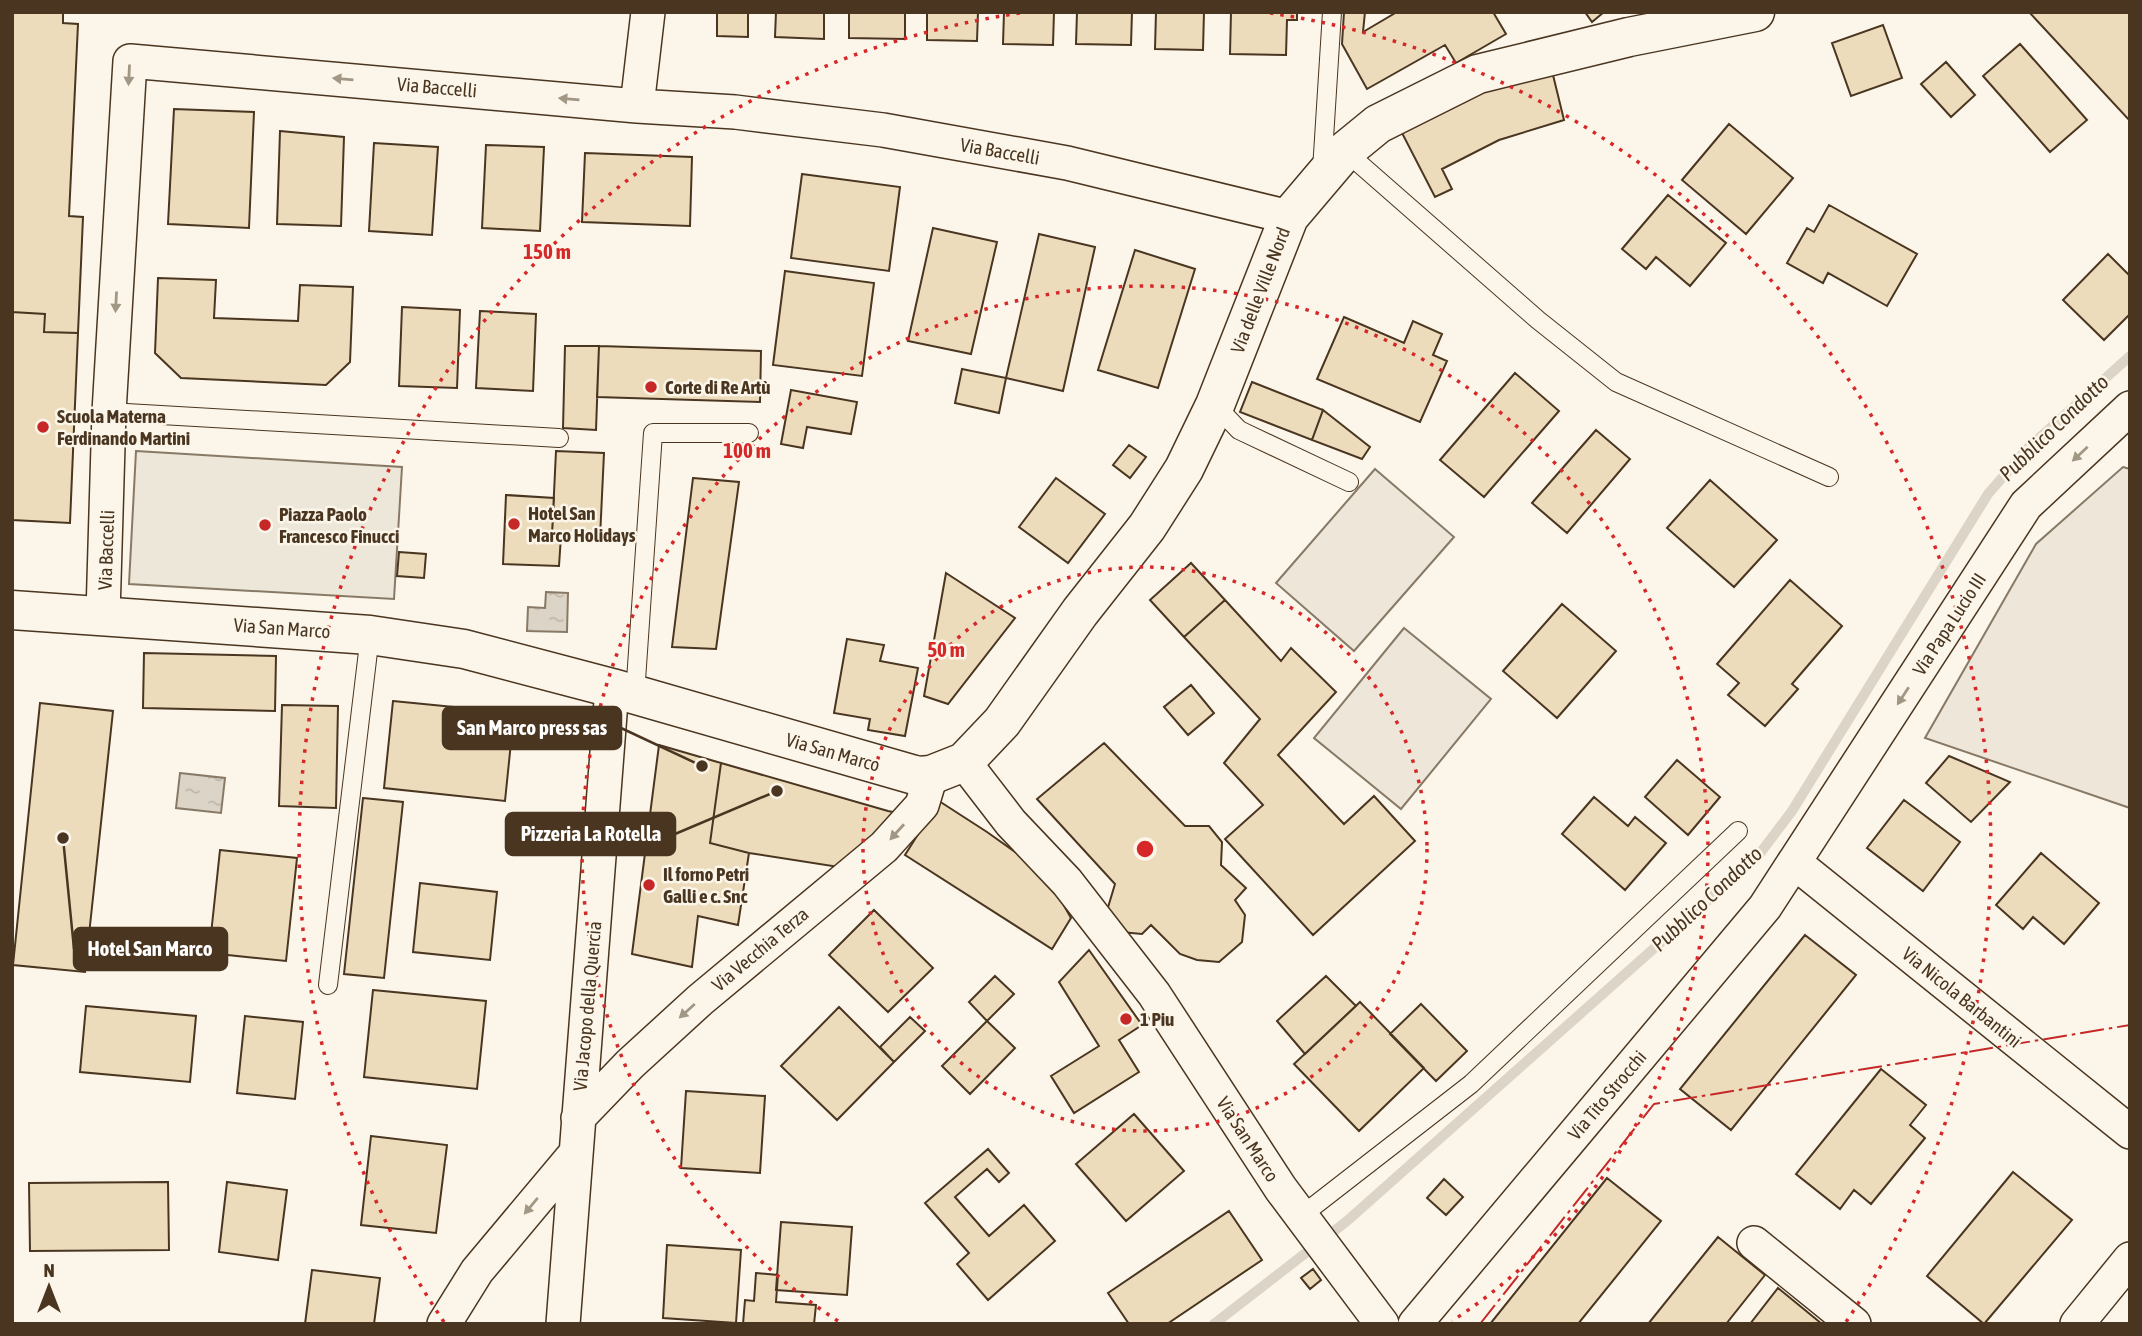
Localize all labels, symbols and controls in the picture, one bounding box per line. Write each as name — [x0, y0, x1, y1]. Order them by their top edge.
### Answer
one-way arrow — [123, 64, 134, 86]
one-way arrow — [331, 73, 353, 84]
street label: Via Baccelli — [396, 73, 478, 101]
one-way arrow — [558, 93, 580, 104]
street label: Via Baccelli — [959, 133, 1041, 169]
street label: Via delle Ville Nord — [1226, 224, 1294, 356]
text: 150 m — [523, 239, 571, 263]
one-way arrow — [110, 291, 121, 313]
water label: Pubblico Condotto — [1994, 369, 2113, 485]
place label: Corte di Re Artù — [665, 376, 771, 398]
marker: Corte di Re Artù — [643, 379, 659, 395]
place label: Scuola Materna Ferdinando Martini — [57, 405, 190, 449]
marker: Scuola Materna Ferdinando Martini — [35, 419, 51, 435]
text: 100 m — [723, 438, 771, 462]
one-way arrow — [2072, 446, 2089, 462]
place label: Hotel San Marco Holidays — [528, 502, 636, 546]
place label: Piazza Paolo Francesco Finucci — [279, 503, 399, 547]
street label: Via Baccelli — [94, 510, 118, 590]
marker: Hotel San Marco Holidays — [506, 516, 522, 532]
marker: Piazza Paolo Francesco Finucci — [257, 517, 273, 533]
street label: Via Papa Lucio III — [1908, 569, 1990, 679]
street label: Via San Marco — [233, 614, 331, 642]
text: 50 m — [927, 637, 965, 661]
one-way arrow — [1896, 686, 1909, 705]
callout: San Marco press sas — [443, 707, 621, 749]
text: San Marco press sas — [457, 715, 608, 739]
street label: Via San Marco — [783, 728, 883, 776]
callout: Pizzeria La Rotella — [506, 813, 675, 855]
text: Pizzeria La Rotella — [521, 821, 661, 845]
one-way arrow — [889, 823, 905, 841]
centre of rings — [1133, 837, 1157, 861]
water label: Pubblico Condotto — [1646, 841, 1767, 956]
place label: Il forno Petri Galli e c. Snc — [663, 863, 749, 907]
marker: Il forno Petri Galli e c. Snc — [641, 877, 657, 893]
street label: Via Vecchia Terza — [708, 902, 812, 996]
street label: Via Jacopo della Quercia — [569, 920, 605, 1092]
callout: Hotel San Marco — [74, 928, 227, 970]
text: Hotel San Marco — [87, 936, 213, 960]
street label: Via Nicola Barbantini — [1898, 942, 2026, 1052]
one-way arrow — [679, 1003, 696, 1019]
place label: 1 Piu — [1140, 1008, 1174, 1030]
marker: 1 Piu — [1118, 1011, 1134, 1027]
street label: Via Tito Strocchi — [1563, 1046, 1651, 1144]
street label: Via San Marco — [1212, 1092, 1284, 1186]
one-way arrow — [523, 1197, 539, 1215]
north arrow — [14, 1252, 84, 1322]
text: N — [43, 1259, 55, 1281]

